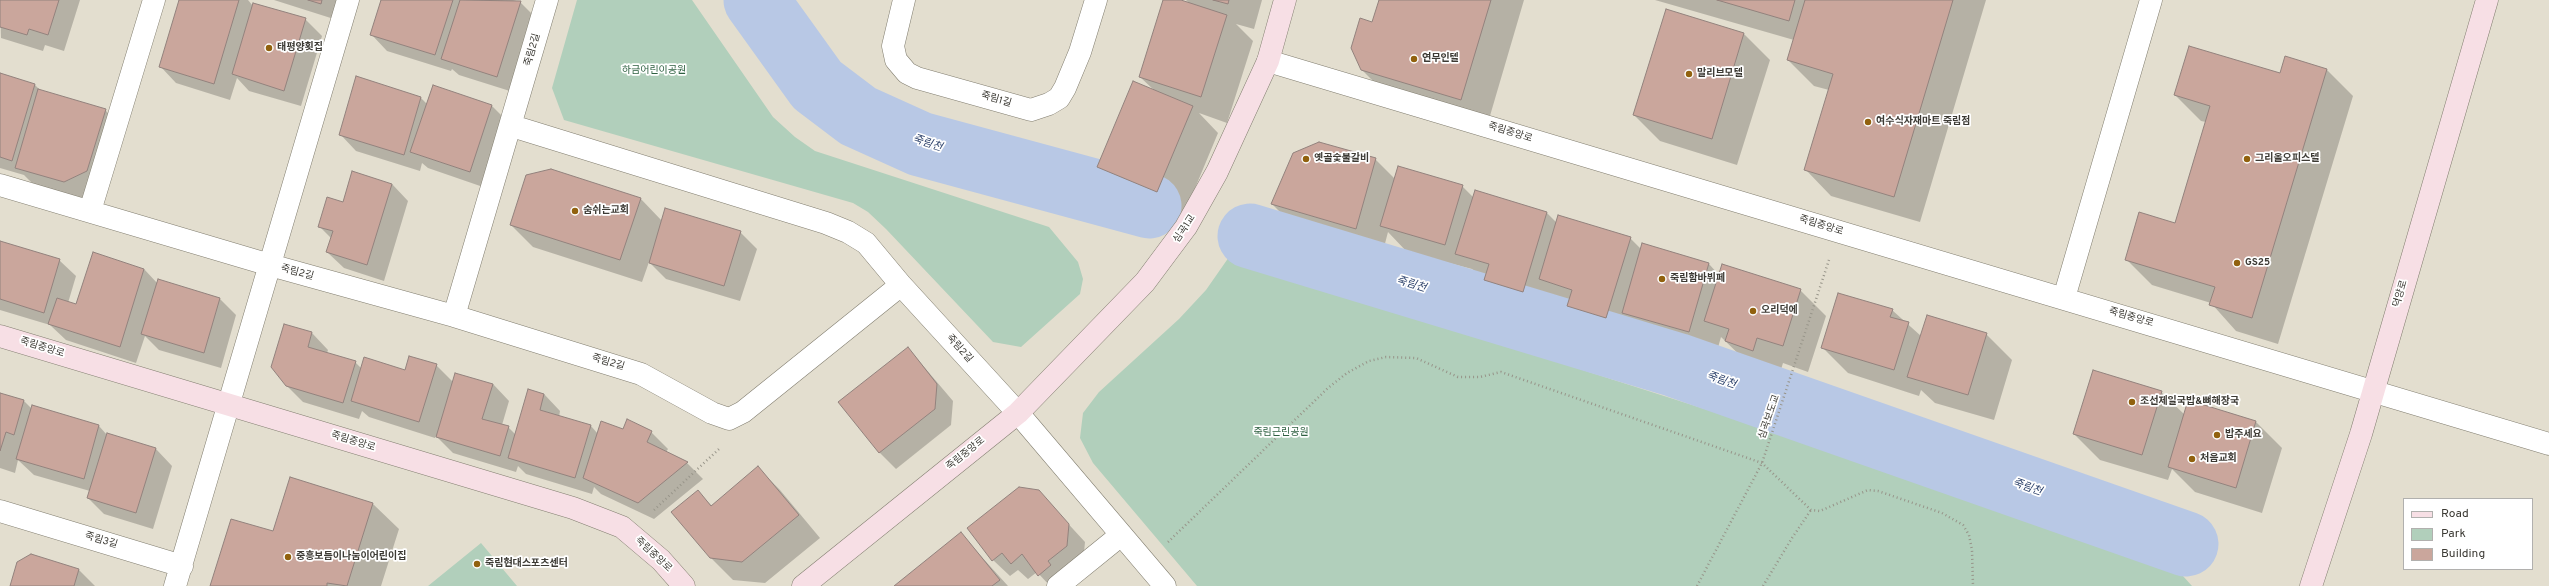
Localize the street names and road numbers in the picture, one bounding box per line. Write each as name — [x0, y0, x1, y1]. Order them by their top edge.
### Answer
street label: 죽림2길 — [523, 32, 543, 68]
street label: 죽림1길 — [979, 90, 1013, 110]
street label: 죽림중앙로 — [1486, 121, 1534, 145]
street label: 심곡1교 — [1171, 213, 1199, 245]
street label: 죽림중앙로 — [1797, 214, 1845, 238]
street label: 죽림2길 — [279, 263, 315, 283]
street label: 덕양로 — [2391, 279, 2411, 309]
street label: 죽림중앙로 — [2107, 306, 2155, 330]
street label: 죽림2길 — [943, 332, 975, 366]
street label: 죽림중앙로 — [18, 336, 66, 360]
street label: 죽림2길 — [590, 352, 626, 374]
street label: 심곡보도교 — [1757, 393, 1783, 441]
street label: 죽림중앙로 — [329, 430, 377, 454]
street label: 죽림중앙로 — [944, 435, 988, 473]
street label: 죽림3길 — [83, 530, 119, 552]
street label: 죽림중앙로 — [632, 535, 674, 575]

